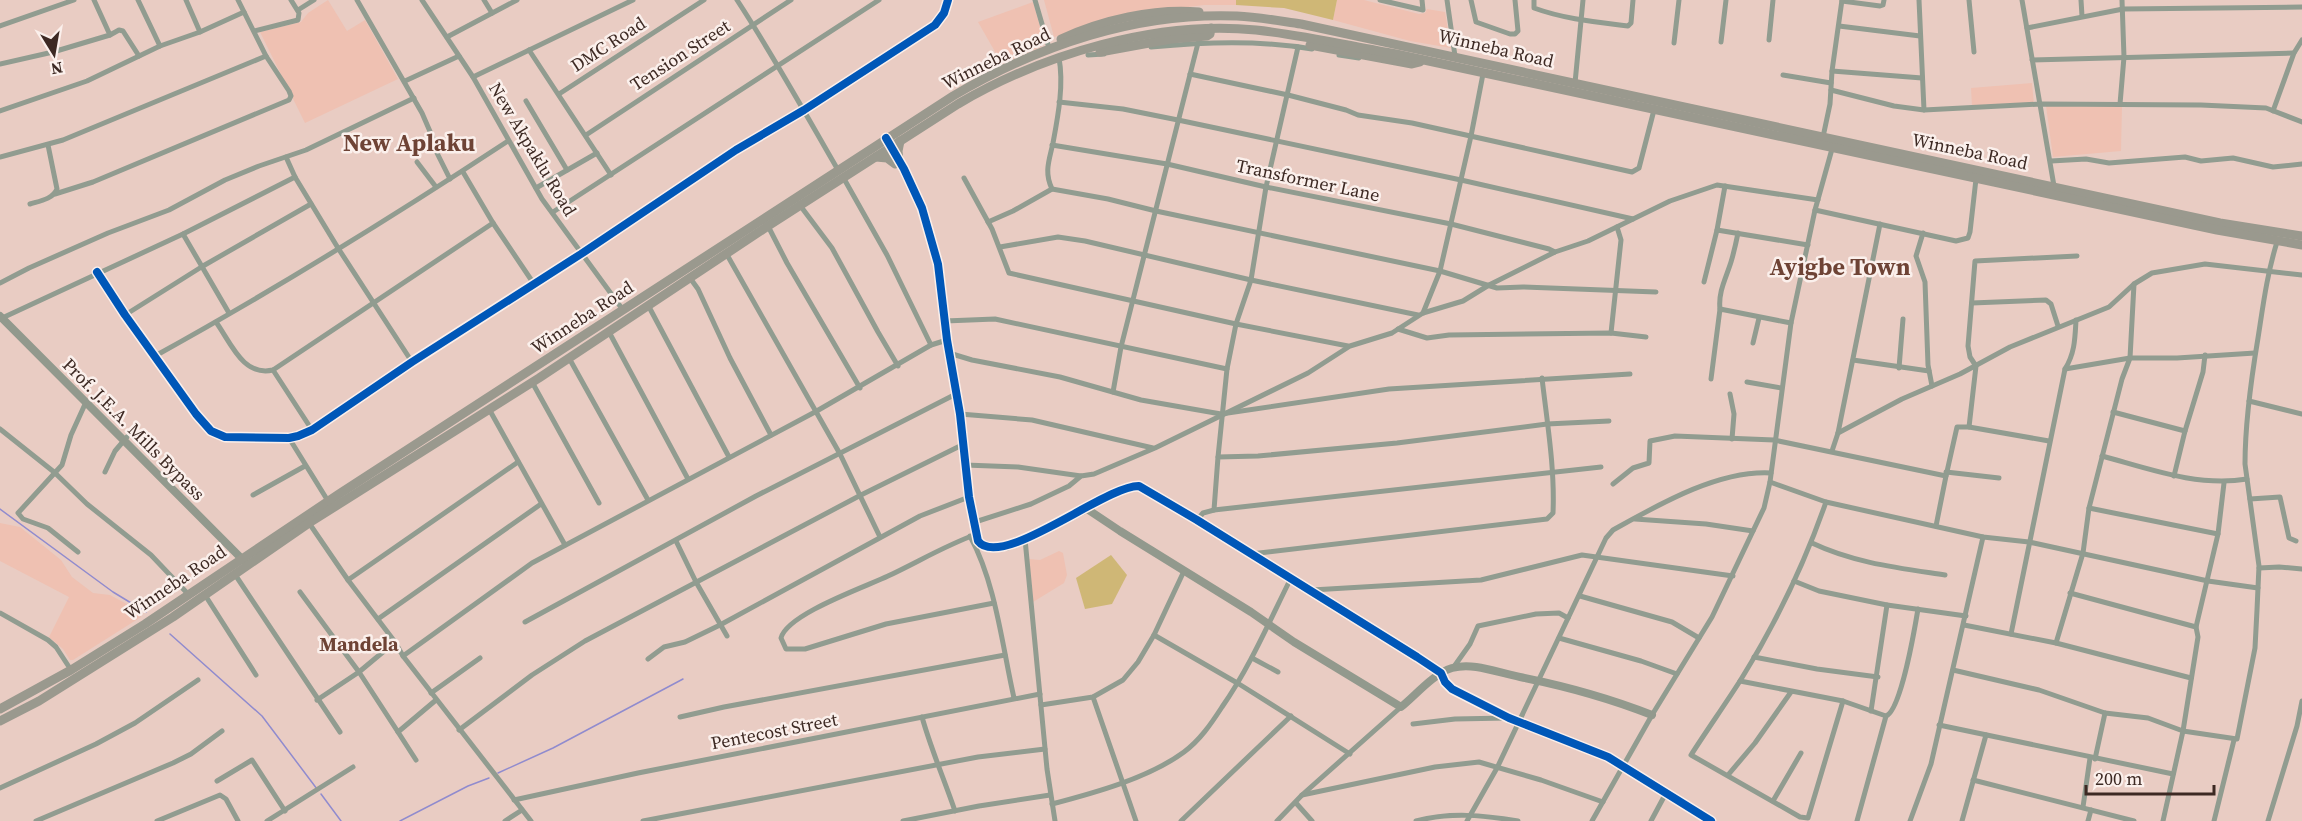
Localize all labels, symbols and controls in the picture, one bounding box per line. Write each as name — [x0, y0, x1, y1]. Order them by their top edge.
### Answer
street label: DMC Road — [566, 10, 650, 78]
street label: Tension Street — [625, 13, 735, 97]
street label: Winneba Road — [938, 21, 1054, 95]
street label: Winneba Road — [1436, 23, 1556, 73]
north arrow — [24, 24, 84, 84]
text: N — [49, 57, 65, 81]
street label: New Akpaklu Road — [483, 78, 583, 220]
district label: New Aplaku — [343, 126, 475, 159]
street label: Winneba Road — [1910, 127, 2030, 175]
street label: Transformer Lane — [1234, 153, 1382, 207]
district label: Ayigbe Town — [1770, 250, 1911, 283]
street label: Winneba Road — [526, 274, 638, 360]
street label: Prof. J.E.A. Mills Bypass — [57, 352, 211, 506]
street label: Winneba Road — [119, 539, 231, 625]
district label: Mandela — [319, 630, 399, 658]
street label: Pentecost Street — [709, 706, 840, 756]
scale bar — [2086, 758, 2214, 796]
text: 200 m — [2095, 766, 2142, 791]

